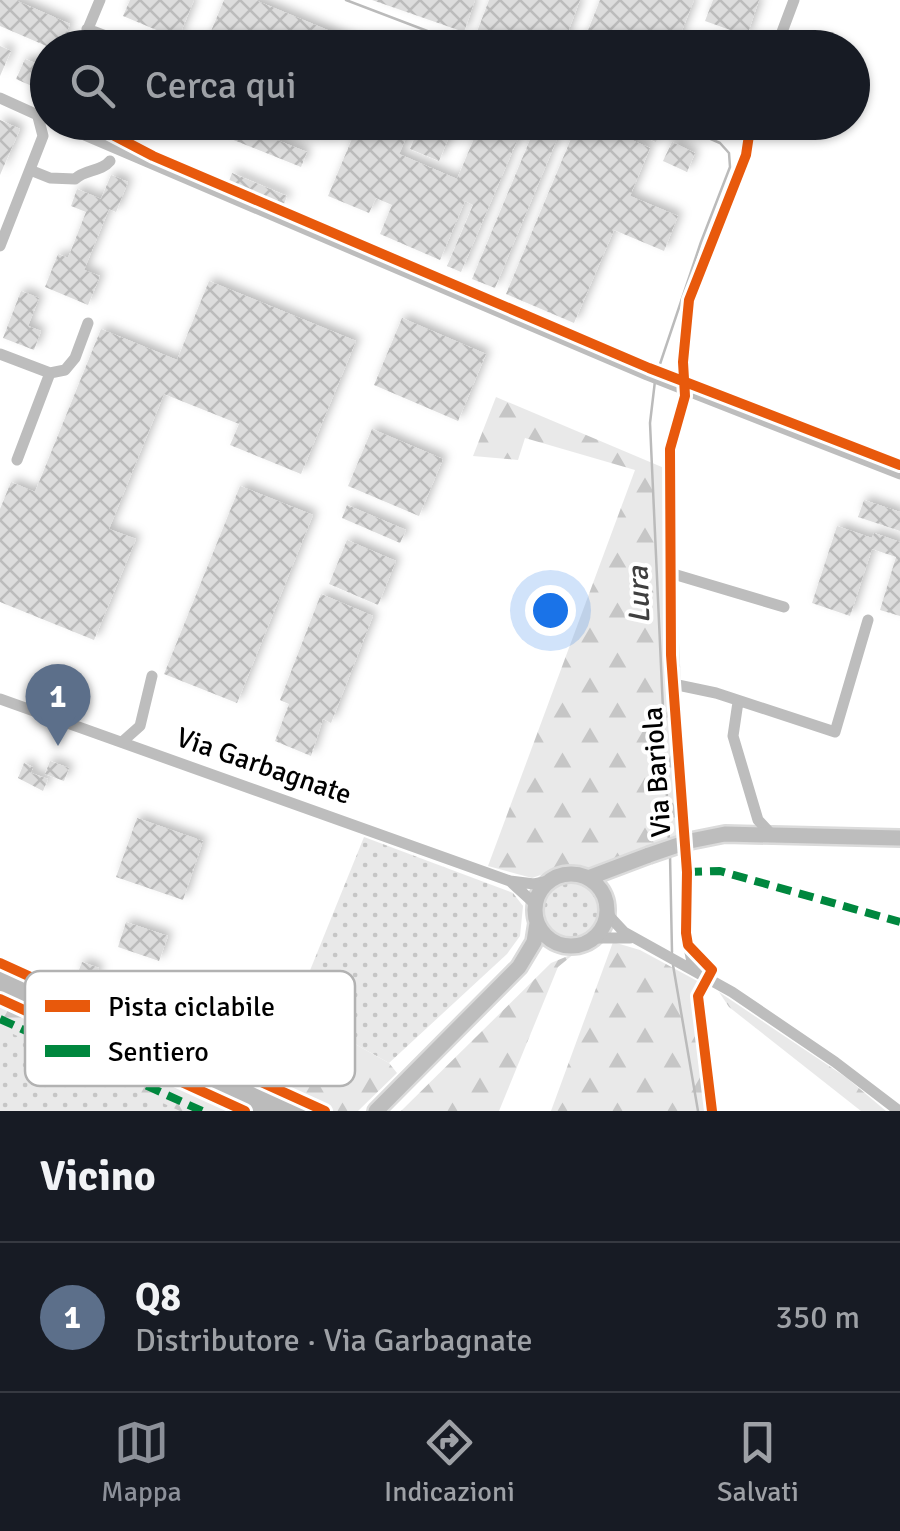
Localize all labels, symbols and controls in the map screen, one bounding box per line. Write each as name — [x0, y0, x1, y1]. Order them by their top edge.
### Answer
search box — [30, 30, 870, 140]
icon: search — [65, 58, 120, 113]
text: Cerca qui — [145, 62, 297, 109]
water label: Lura — [619, 565, 658, 624]
your location — [525, 585, 576, 636]
pin: 1 — [26, 664, 90, 746]
street label: Via Bariola — [635, 706, 679, 838]
street label: Via Garbagnate — [172, 720, 356, 812]
legend — [25, 971, 355, 1086]
text: Pista ciclabile — [108, 990, 275, 1024]
text: Sentiero — [108, 1035, 209, 1069]
text: Vicino — [40, 1151, 156, 1202]
text: Q8 — [135, 1274, 181, 1321]
text: 1 — [64, 1298, 81, 1337]
text: 350 m — [776, 1298, 860, 1337]
text: Distributore · Via Garbagnate — [135, 1321, 533, 1360]
tab: Mappa — [101, 1415, 182, 1509]
tab: Indicazioni — [384, 1415, 515, 1509]
tab: Salvati — [717, 1415, 799, 1509]

